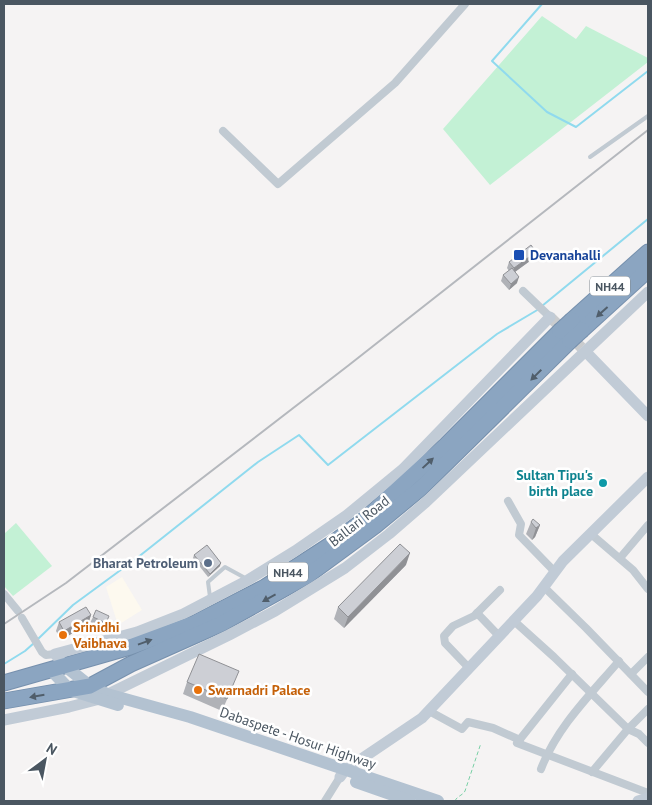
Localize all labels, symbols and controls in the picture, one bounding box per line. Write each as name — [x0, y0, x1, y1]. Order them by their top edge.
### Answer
place label: Devanahalli — [530, 246, 601, 264]
marker: Devanahalli — [512, 248, 526, 262]
road number: NH44 — [590, 276, 630, 296]
one-way arrow — [596, 306, 608, 318]
one-way arrow — [530, 369, 542, 381]
one-way arrow — [421, 457, 433, 469]
place label: Sultan Tipu's birth place — [516, 466, 593, 500]
marker: Sultan Tipu's birth place — [597, 477, 609, 489]
street label: Ballari Road — [325, 492, 393, 550]
place label: Bharat Petroleum — [93, 554, 198, 572]
marker: Bharat Petroleum — [202, 557, 214, 569]
road number: NH44 — [268, 562, 308, 582]
one-way arrow — [262, 594, 276, 602]
place label: Srinidhi Vaibhava — [72, 618, 127, 652]
marker: Srinidhi Vaibhava — [57, 629, 69, 641]
one-way arrow — [138, 638, 153, 646]
place label: Swarnadri Palace — [208, 681, 310, 699]
marker: Swarnadri Palace — [192, 684, 204, 696]
one-way arrow — [29, 692, 45, 700]
street label: Dabaspete - Hosur Highway — [217, 703, 379, 773]
north arrow — [20, 735, 70, 785]
text: N — [43, 739, 61, 759]

